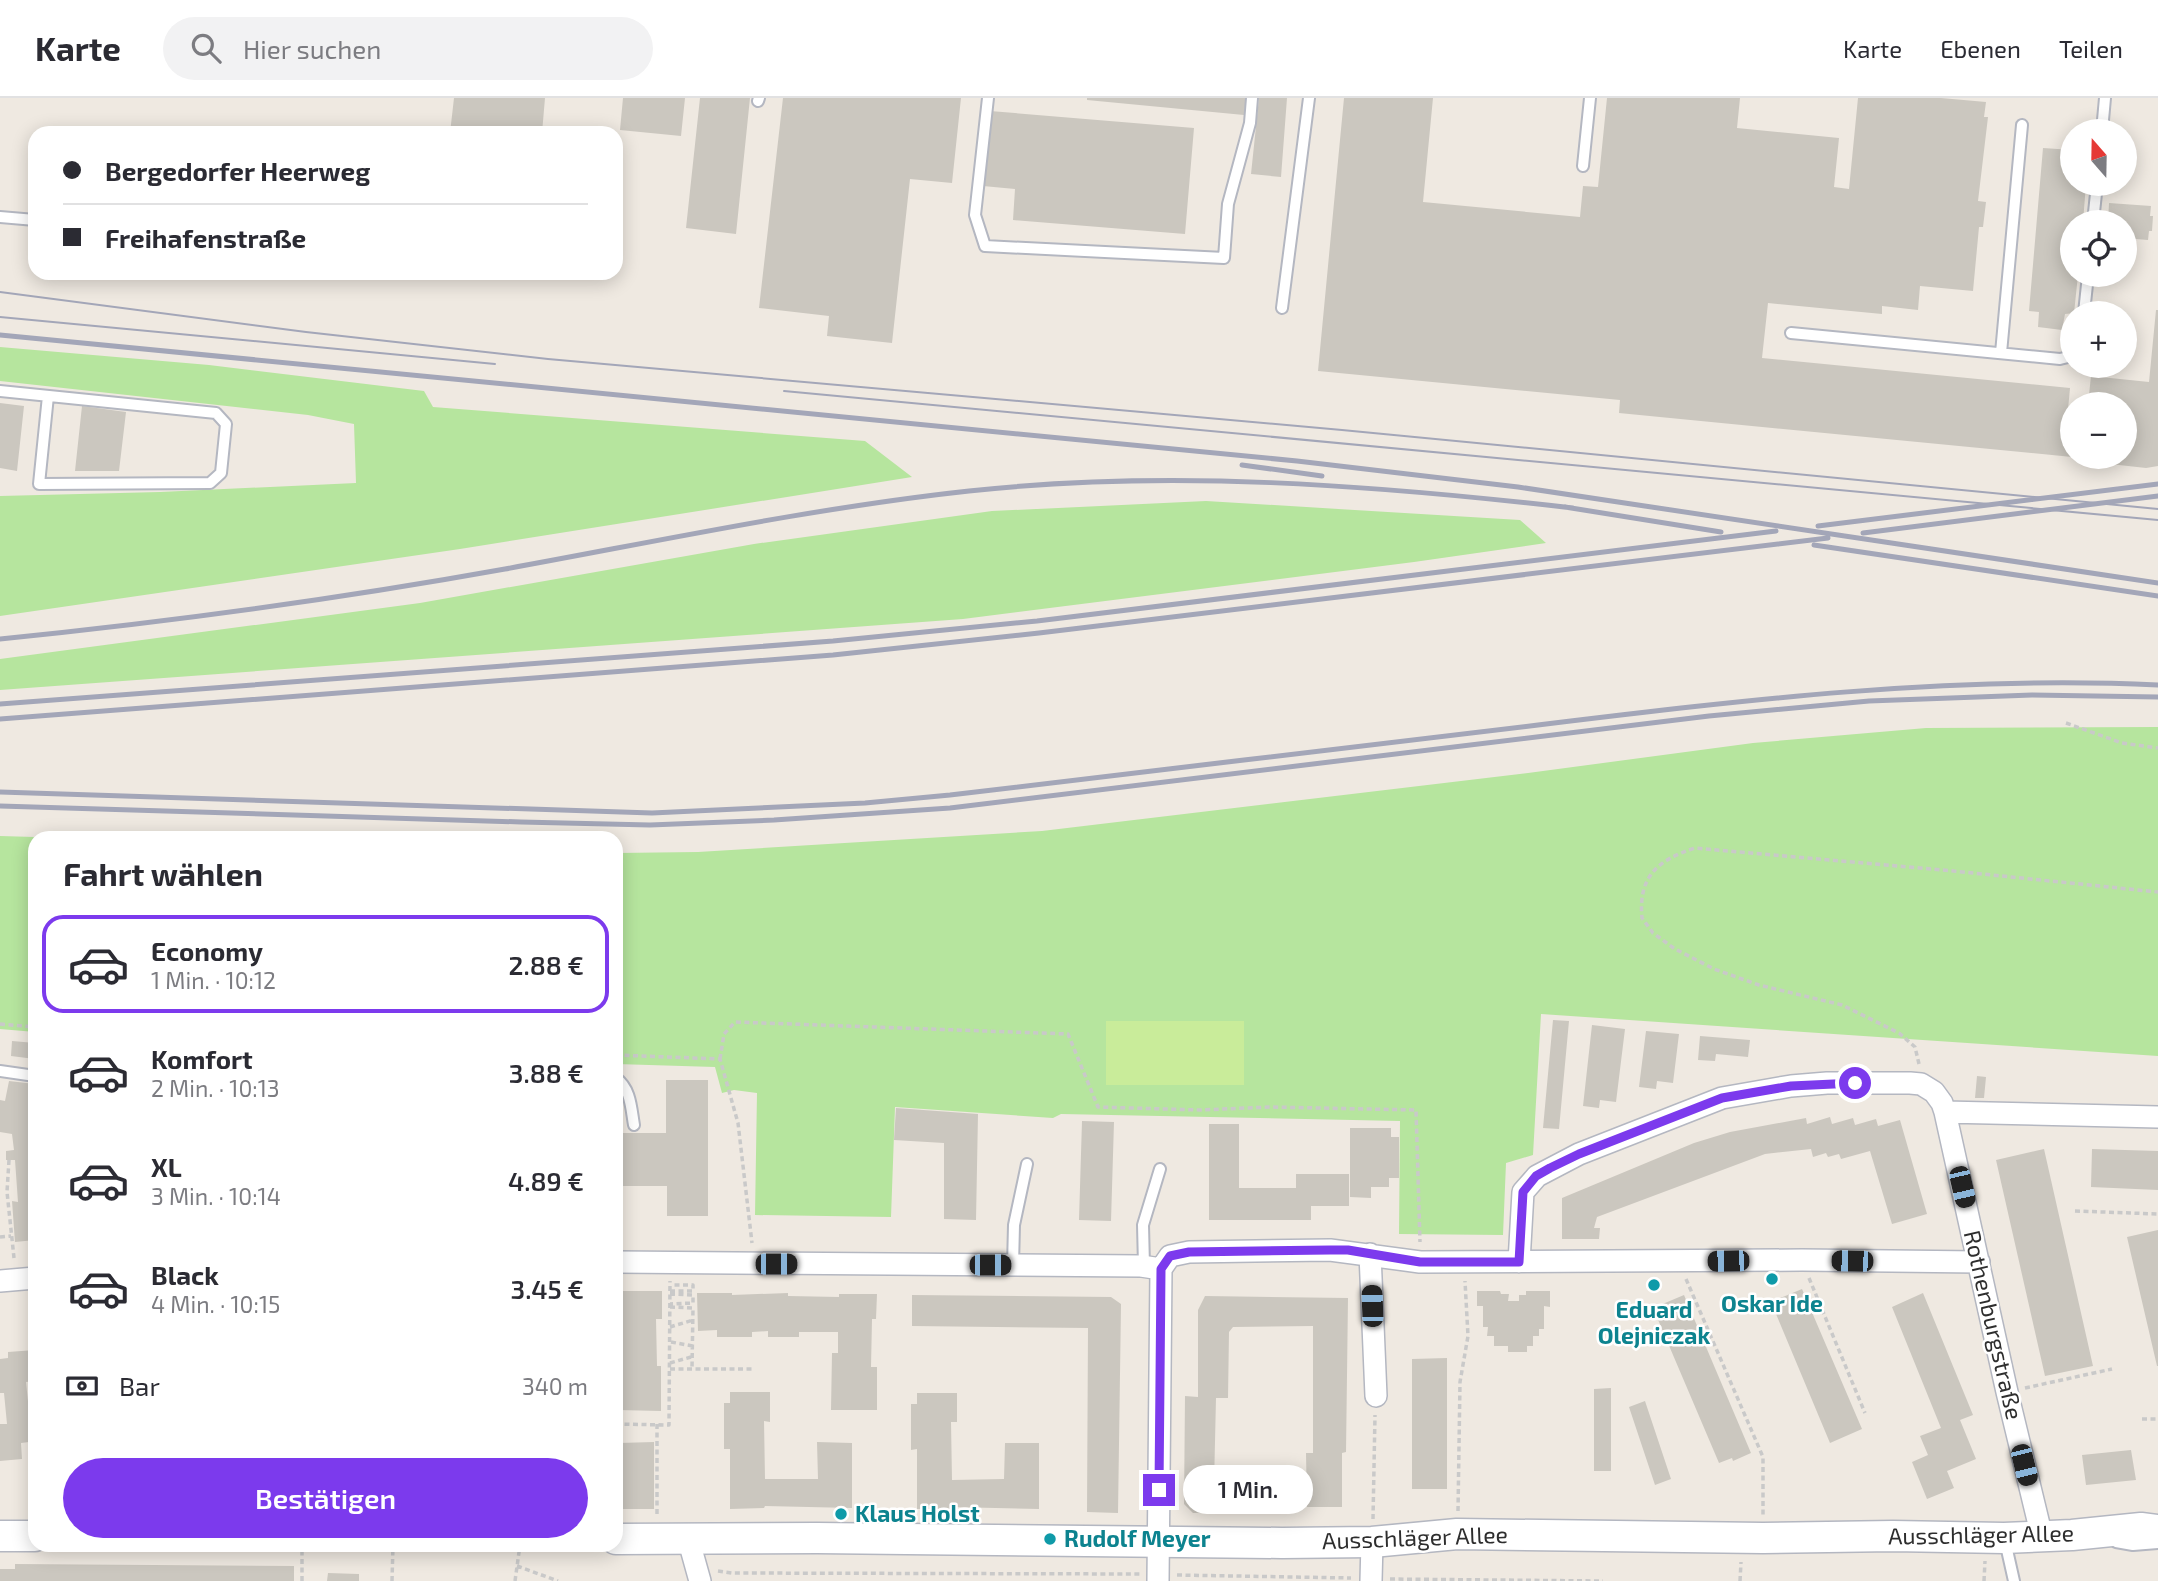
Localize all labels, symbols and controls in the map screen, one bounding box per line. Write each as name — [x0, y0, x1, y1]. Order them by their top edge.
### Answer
search box — [163, 17, 653, 80]
text: Karte — [35, 28, 121, 68]
icon: search — [187, 29, 225, 67]
text: Hier suchen — [243, 33, 381, 64]
text: Karte — [1843, 34, 1902, 63]
text: Ebenen — [1940, 34, 2021, 63]
text: Teilen — [2059, 34, 2123, 63]
north arrow — [2060, 119, 2137, 196]
map controls — [2060, 119, 2137, 469]
text: Bergedorfer Heerweg — [105, 155, 370, 186]
button: locate — [2060, 210, 2137, 287]
text: Freihafenstraße — [105, 222, 306, 253]
button: + — [2060, 301, 2137, 378]
button: − — [2060, 392, 2137, 469]
text: Fahrt wählen — [63, 854, 263, 892]
icon: car — [67, 933, 130, 996]
text: Economy — [151, 935, 263, 966]
text: 2.88 € — [509, 949, 584, 980]
text: 1 Min. · 10:12 — [151, 966, 276, 994]
icon: car — [67, 1041, 130, 1104]
text: Komfort — [151, 1043, 253, 1074]
text: 3.88 € — [509, 1057, 584, 1088]
route start — [1839, 1067, 1871, 1099]
text: 2 Min. · 10:13 — [151, 1074, 280, 1102]
icon: car — [67, 1149, 130, 1212]
text: XL — [151, 1151, 182, 1182]
car — [1948, 1164, 1977, 1210]
text: 4.89 € — [508, 1165, 584, 1196]
text: 3 Min. · 10:14 — [151, 1182, 281, 1210]
street label: Rothenburgstraße — [1959, 1227, 2029, 1422]
car — [1707, 1250, 1750, 1272]
car — [1831, 1250, 1874, 1272]
car — [756, 1254, 798, 1275]
car — [970, 1255, 1012, 1276]
icon: car — [67, 1257, 130, 1320]
text: Black — [151, 1259, 219, 1290]
marker: Oskar Ide — [1764, 1271, 1780, 1287]
text: 3.45 € — [511, 1273, 584, 1304]
marker: Eduard Olejniczak — [1646, 1277, 1662, 1293]
car — [1361, 1285, 1384, 1327]
place label: Oskar Ide — [1721, 1289, 1823, 1317]
text: 4 Min. · 10:15 — [151, 1290, 280, 1318]
place label: Eduard Olejniczak — [1598, 1295, 1710, 1349]
icon: cash — [63, 1367, 101, 1405]
text: Bar — [119, 1370, 160, 1401]
text: 340 m — [522, 1372, 588, 1400]
car — [2009, 1442, 2040, 1488]
button: Bestätigen — [63, 1458, 588, 1538]
callout: 1 Min. — [1184, 1466, 1313, 1514]
route end — [1143, 1474, 1175, 1506]
text: 1 Min. — [1218, 1475, 1278, 1503]
place label: Klaus Holst — [855, 1499, 980, 1527]
marker: Klaus Holst — [833, 1506, 849, 1522]
street label: Ausschläger Allee — [1888, 1518, 2074, 1550]
street label: Ausschläger Allee — [1322, 1520, 1508, 1554]
place label: Rudolf Meyer — [1064, 1524, 1211, 1552]
marker: Rudolf Meyer — [1042, 1531, 1058, 1547]

